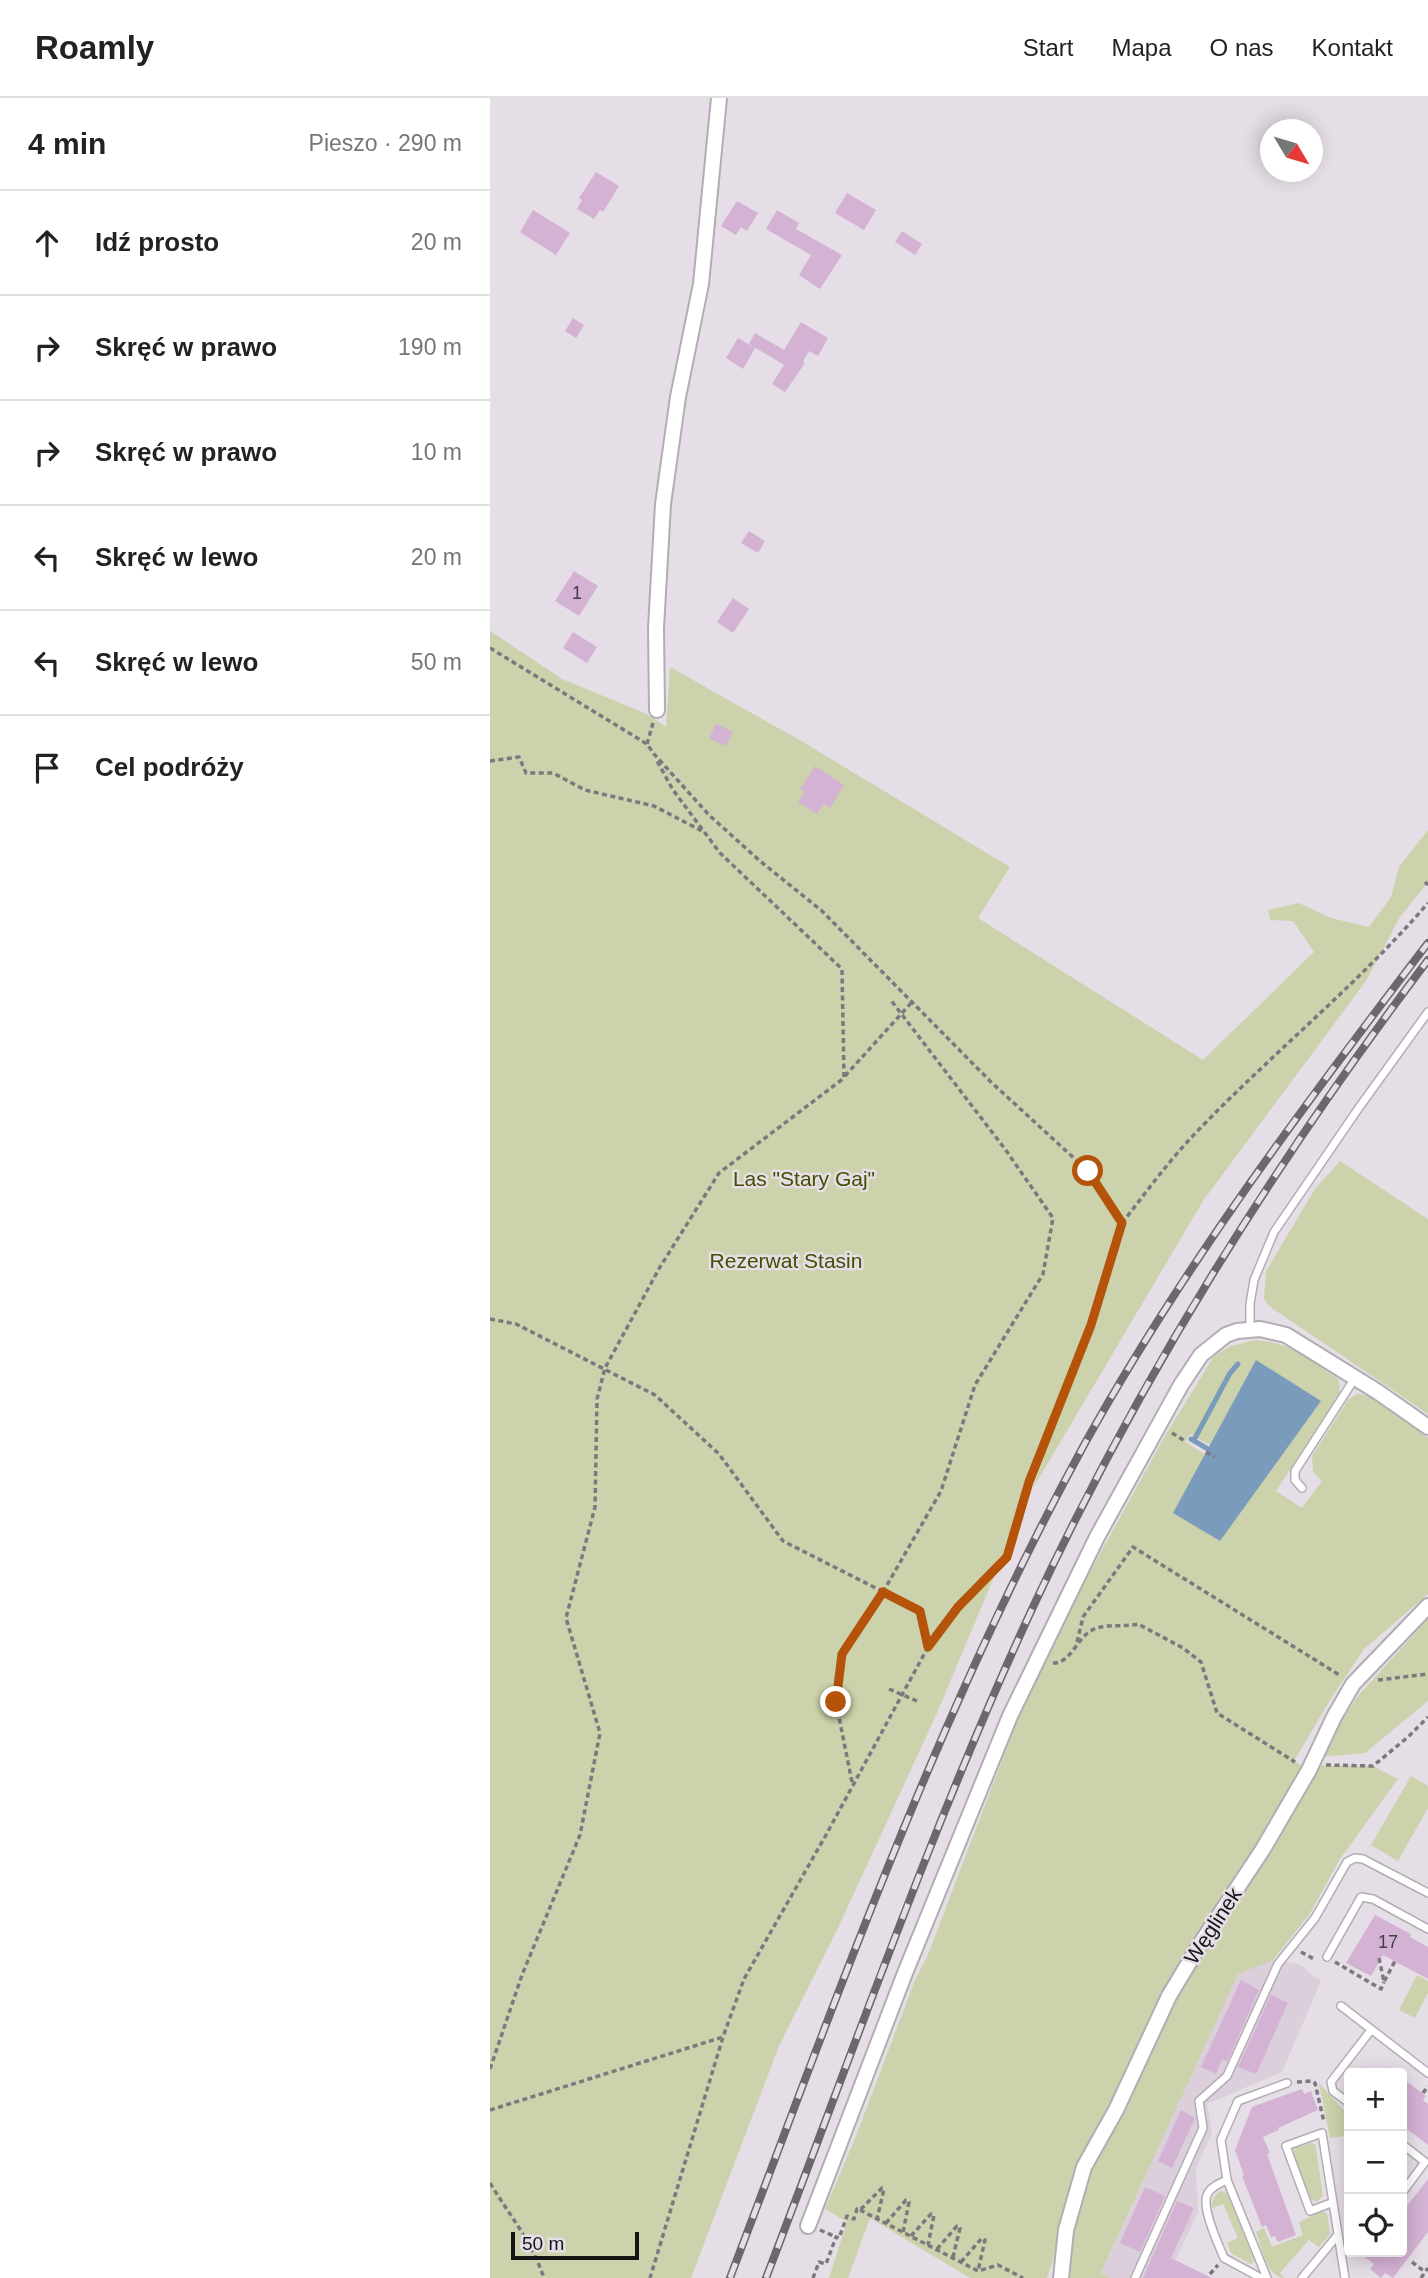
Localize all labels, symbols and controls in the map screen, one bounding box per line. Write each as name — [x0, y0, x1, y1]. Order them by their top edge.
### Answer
text: Roamly — [35, 29, 154, 66]
text: Start — [1023, 34, 1074, 61]
text: Mapa — [1112, 34, 1172, 61]
text: O nas — [1210, 34, 1274, 61]
text: Kontakt — [1312, 34, 1393, 61]
north arrow — [1260, 119, 1323, 182]
text: 4 min — [28, 127, 106, 160]
text: Pieszo · 290 m — [309, 130, 462, 156]
icon: ahead — [28, 224, 66, 262]
text: Idź prosto — [95, 227, 219, 257]
text: 20 m — [411, 229, 462, 255]
icon: right — [28, 329, 66, 367]
text: Skręć w prawo — [95, 332, 277, 362]
text: 190 m — [398, 334, 462, 360]
icon: right — [28, 434, 66, 472]
text: Skręć w prawo — [95, 437, 277, 467]
text: 10 m — [411, 439, 462, 465]
icon: left — [28, 539, 66, 577]
text: Skręć w lewo — [95, 542, 258, 572]
text: 20 m — [411, 544, 462, 570]
house number: 1 — [572, 583, 582, 603]
icon: left — [28, 644, 66, 682]
text: Skręć w lewo — [95, 647, 258, 677]
text: 50 m — [411, 649, 462, 675]
icon: arrive — [28, 749, 66, 787]
text: Cel podróży — [95, 752, 244, 782]
route start — [1072, 1155, 1103, 1186]
park label: Las "Stary Gaj" — [733, 1167, 875, 1190]
park label: Rezerwat Stasin — [710, 1249, 862, 1272]
route end — [820, 1686, 851, 1717]
street label: Węglinek — [1179, 1883, 1246, 1968]
house number: 17 — [1378, 1932, 1398, 1952]
map controls — [1344, 2068, 1407, 2257]
button: + — [1344, 2068, 1407, 2131]
button: − — [1344, 2131, 1407, 2194]
button: locate — [1344, 2194, 1407, 2257]
scale bar — [511, 2229, 639, 2261]
text: 50 m — [522, 2233, 564, 2254]

